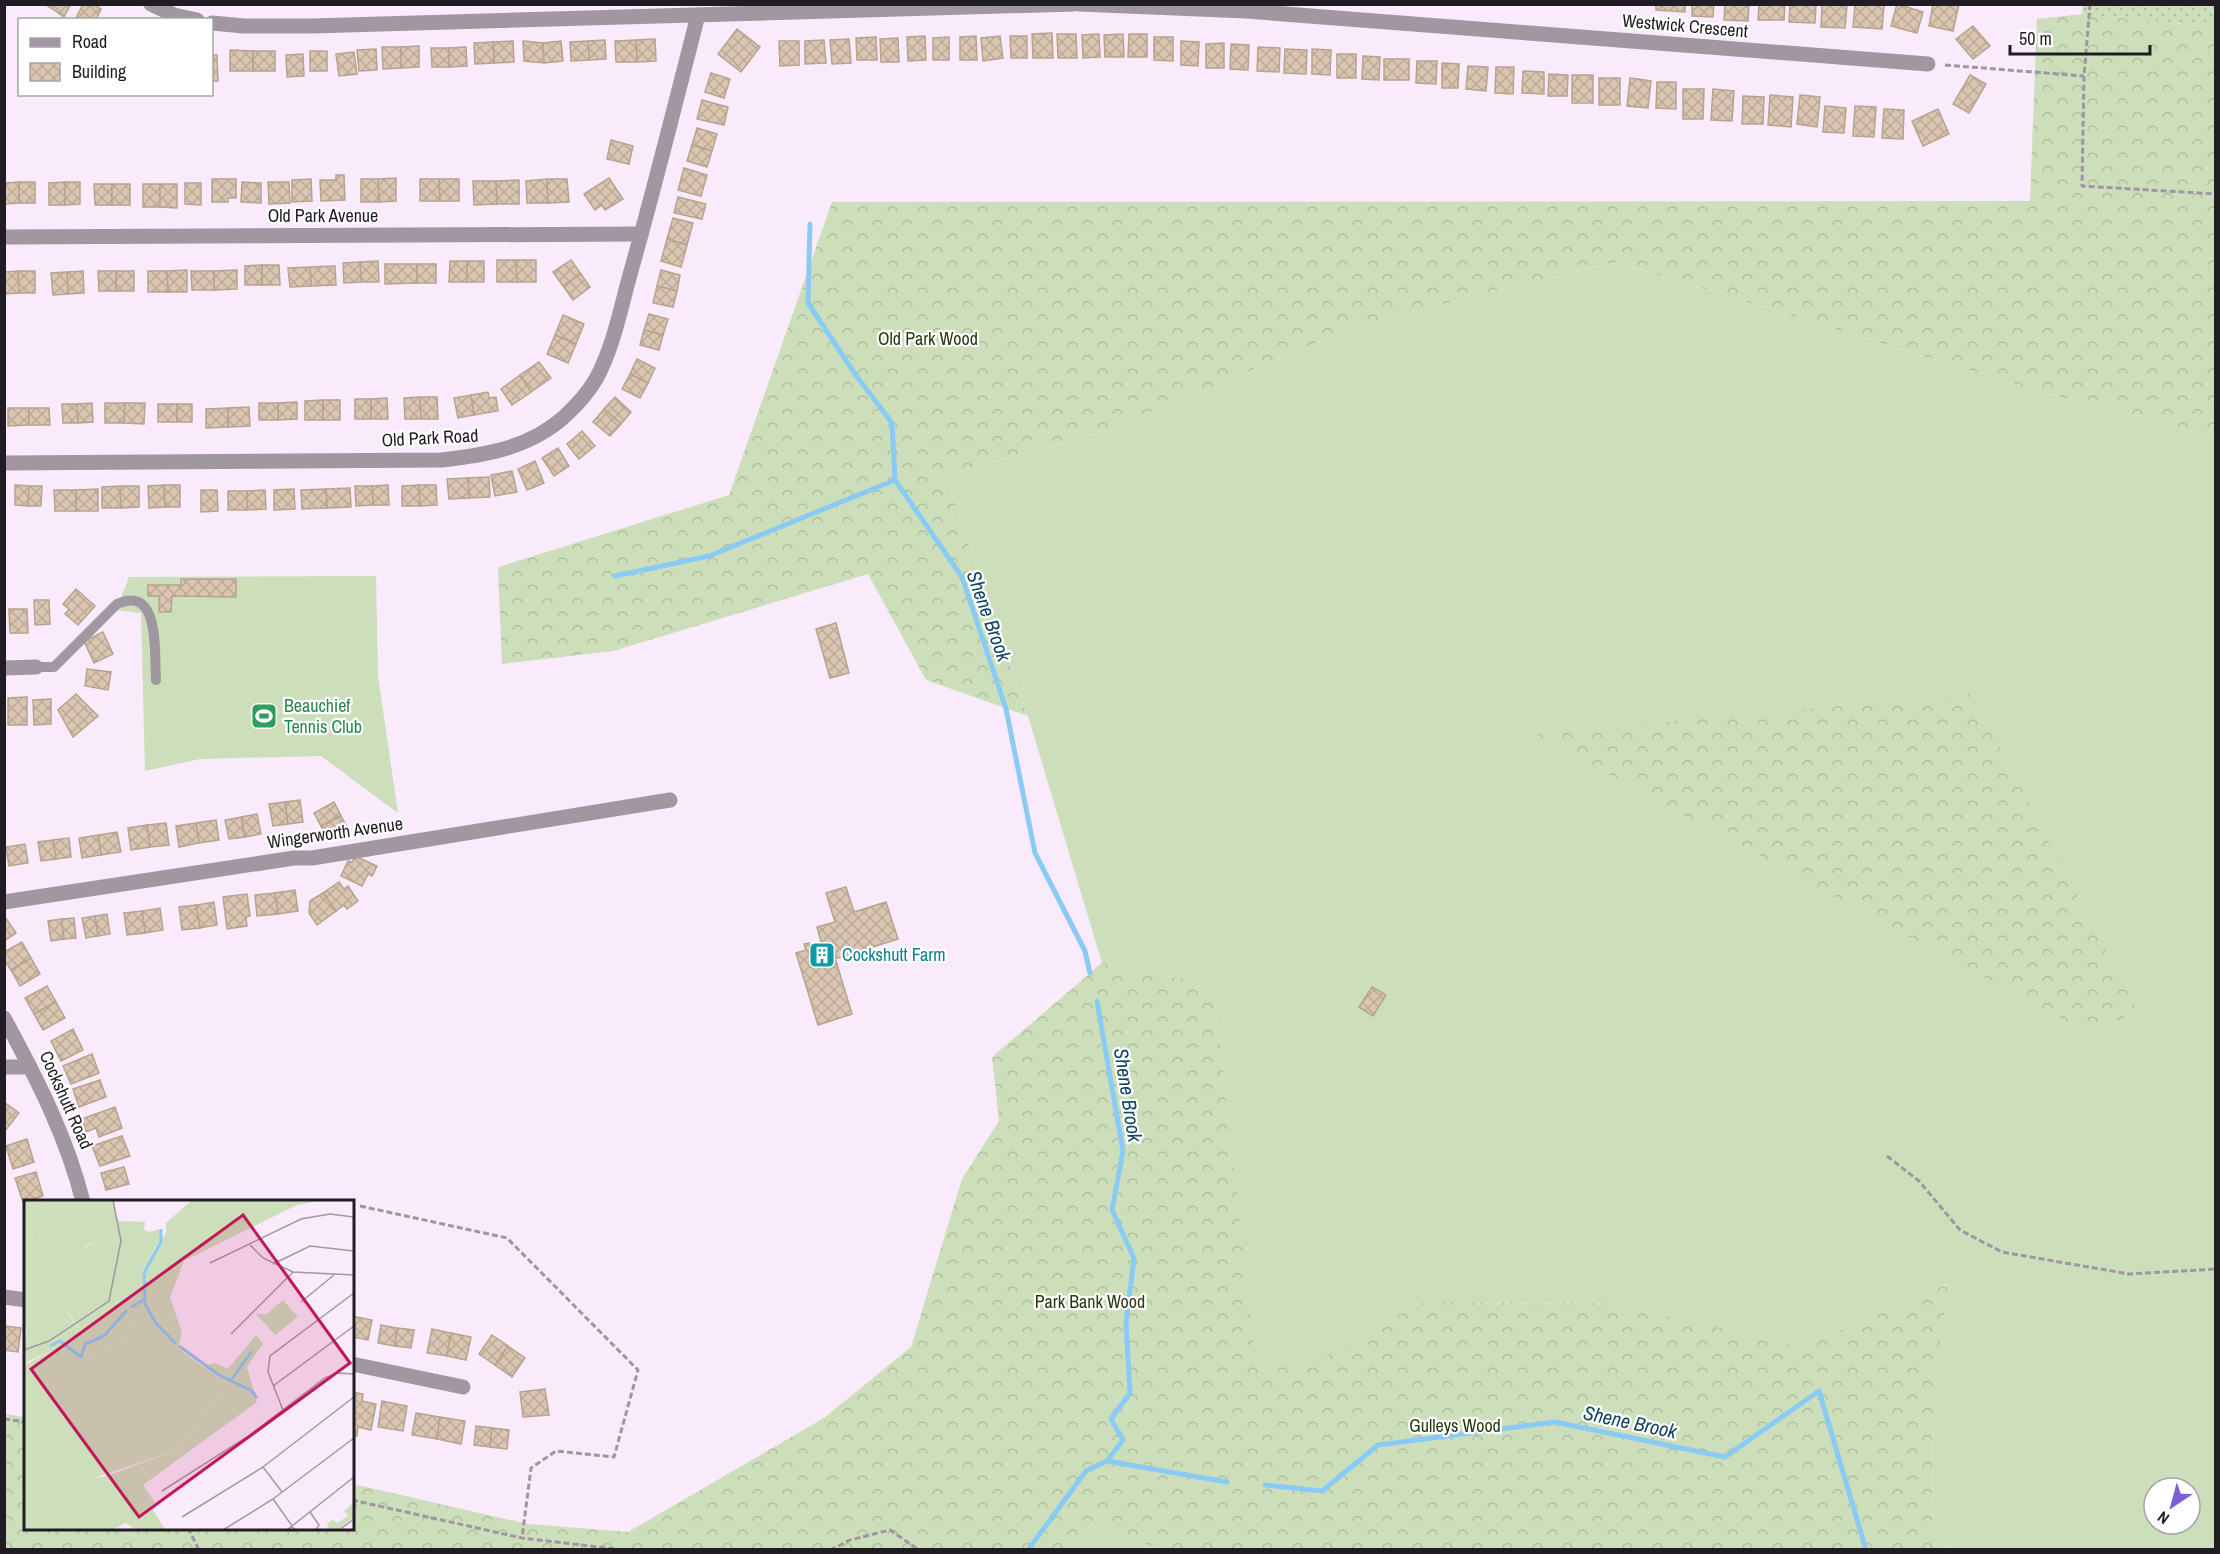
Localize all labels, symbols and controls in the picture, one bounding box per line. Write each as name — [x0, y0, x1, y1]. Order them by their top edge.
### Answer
street label: Westwick Crescent — [1621, 8, 1749, 43]
legend — [18, 18, 213, 96]
scale bar — [2010, 18, 2150, 56]
text: 50 m — [2019, 26, 2052, 51]
text: Road — [72, 29, 107, 54]
text: Building — [72, 59, 127, 84]
street label: Old Park Avenue — [268, 203, 378, 228]
park label: Old Park Wood — [878, 326, 978, 351]
street label: Old Park Road — [381, 422, 479, 453]
water label: Shene Brook — [961, 567, 1019, 666]
place label: Beauchief Tennis Club — [284, 693, 362, 739]
sports icon: Beauchief Tennis Club — [249, 701, 279, 731]
street label: Wingerworth Avenue — [265, 811, 404, 854]
building icon: Cockshutt Farm — [807, 940, 837, 970]
place label: Cockshutt Farm — [842, 942, 945, 967]
water label: Shene Brook — [1108, 1046, 1149, 1145]
street label: Cockshutt Road — [34, 1047, 99, 1153]
inset map — [24, 1200, 354, 1530]
park label: Park Bank Wood — [1035, 1289, 1145, 1314]
water label: Shene Brook — [1581, 1398, 1680, 1445]
park label: Gulleys Wood — [1409, 1413, 1501, 1438]
north arrow — [2142, 1476, 2202, 1536]
text: N — [2153, 1506, 2173, 1530]

